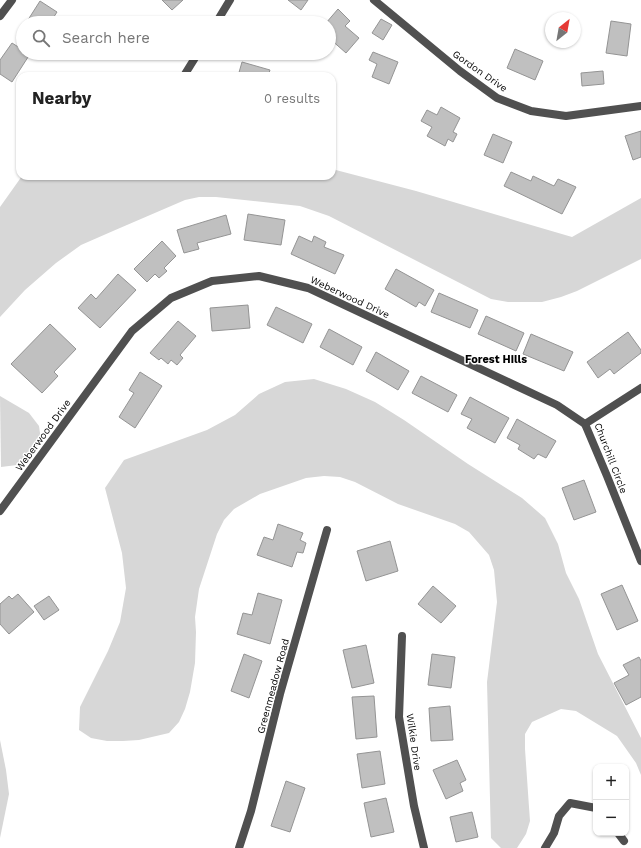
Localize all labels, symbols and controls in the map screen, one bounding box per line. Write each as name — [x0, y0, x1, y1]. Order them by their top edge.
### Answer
north arrow — [545, 12, 581, 48]
search box — [16, 16, 336, 60]
icon: search — [30, 27, 52, 49]
text: Search here — [62, 29, 150, 47]
street label: Gordon Drive — [451, 48, 510, 94]
text: Nearby — [32, 88, 91, 108]
text: 0 results — [264, 91, 320, 106]
street label: Weberwood Drive — [309, 274, 391, 320]
district label: Forest Hills — [465, 353, 527, 366]
street label: Weberwood Drive — [13, 397, 73, 473]
street label: Churchill Circle — [592, 421, 630, 495]
street label: Greenmeadow Road — [255, 637, 291, 735]
street label: Wilkie Drive — [405, 713, 423, 772]
map controls — [593, 764, 629, 836]
button: + — [593, 764, 629, 800]
button: − — [593, 800, 629, 836]

